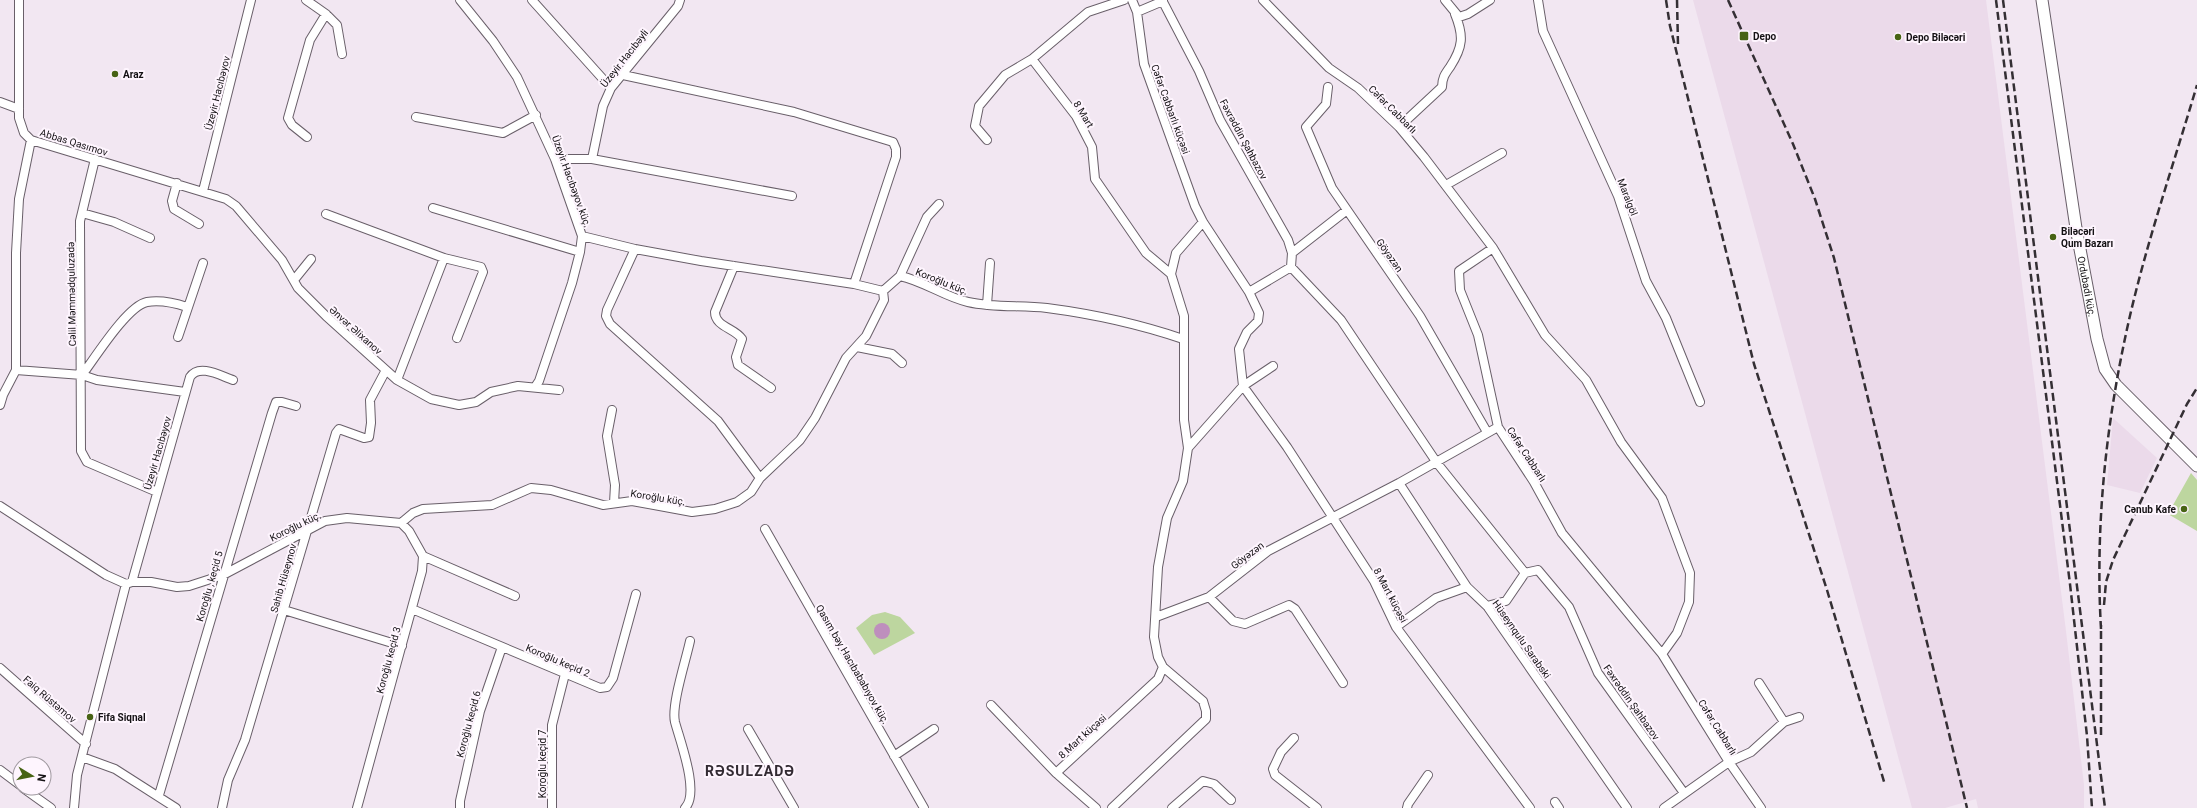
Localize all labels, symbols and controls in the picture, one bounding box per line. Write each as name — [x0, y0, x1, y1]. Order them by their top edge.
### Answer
street label: Üzeyir Hacıbəyli — [598, 27, 650, 89]
marker: Depo — [1738, 30, 1750, 42]
place label: Depo — [1753, 31, 1777, 42]
marker: Depo Biləcəri — [1893, 32, 1903, 42]
place label: Depo Biləcəri — [1906, 32, 1966, 43]
street label: Üzeyir Hacıbəyov — [202, 55, 232, 131]
street label: Cəfər Cabbarlı küçəsi — [1149, 63, 1192, 155]
marker: Araz — [110, 69, 120, 79]
place label: Araz — [123, 69, 144, 80]
street label: Cəfər Cabbarlı — [1366, 83, 1419, 136]
street label: Fəxrəddin Şahbazov — [1218, 97, 1269, 181]
street label: 8 Mart — [1071, 99, 1096, 130]
street label: Abbas Qasımov — [39, 127, 109, 158]
street label: Üzeyir Hacıbəyov küç. — [550, 133, 594, 229]
street label: Maralgöl — [1615, 177, 1640, 217]
place label: Biləcəri Qum Bazarı — [2061, 226, 2113, 249]
marker: Biləcəri Qum Bazarı — [2048, 232, 2058, 242]
street label: Göyəzən — [1374, 236, 1405, 274]
street label: Cəlil Məmmədquluzadə — [65, 242, 78, 346]
street label: Ordubadi küç. — [2075, 255, 2098, 318]
street label: Koroğlu küç. — [914, 266, 970, 297]
street label: Ənvər Əlixanov — [327, 304, 384, 357]
street label: Üzeyir Hacıbəyov — [141, 415, 173, 491]
street label: Cəfər Cabbarlı — [1505, 425, 1548, 484]
street label: Koroğlu küç. — [630, 488, 686, 507]
place label: Cənub Kafe — [2124, 504, 2177, 515]
marker: Cənub Kafe — [2179, 504, 2189, 514]
street label: Koroğlu küç. — [268, 509, 323, 544]
street label: Göyəzən — [1229, 540, 1266, 571]
street label: Sahib Hüseynov — [268, 542, 299, 614]
street label: Koroğlu , keçid 5 — [194, 549, 225, 623]
street label: 8 Mart küçəsi — [1372, 566, 1410, 624]
street label: Hüseynqulu Sarabski — [1490, 598, 1553, 681]
street label: Qasım bəy Hacıbababıyov küç. — [814, 603, 891, 726]
street label: Koroğlu keçid 3 — [374, 626, 403, 695]
street label: Koroğlu keçid 2 — [524, 642, 592, 679]
street label: Fəxrəddin Şahbazov — [1601, 663, 1662, 742]
street label: Faiq Rüstəmov — [21, 674, 78, 725]
street label: Koroğlu keçid 6 — [454, 689, 483, 759]
street label: Cəfər Cabbarlı — [1696, 697, 1739, 757]
marker: Fifa Siqnal — [85, 712, 95, 722]
place label: Fifa Siqnal — [98, 712, 146, 723]
street label: 8 Mart küçəsi — [1056, 712, 1108, 761]
street label: Koroğlu keçid 7 — [537, 729, 548, 798]
north arrow — [12, 756, 52, 796]
district label: RƏSULZADƏ — [705, 763, 795, 779]
text: N — [34, 773, 48, 783]

